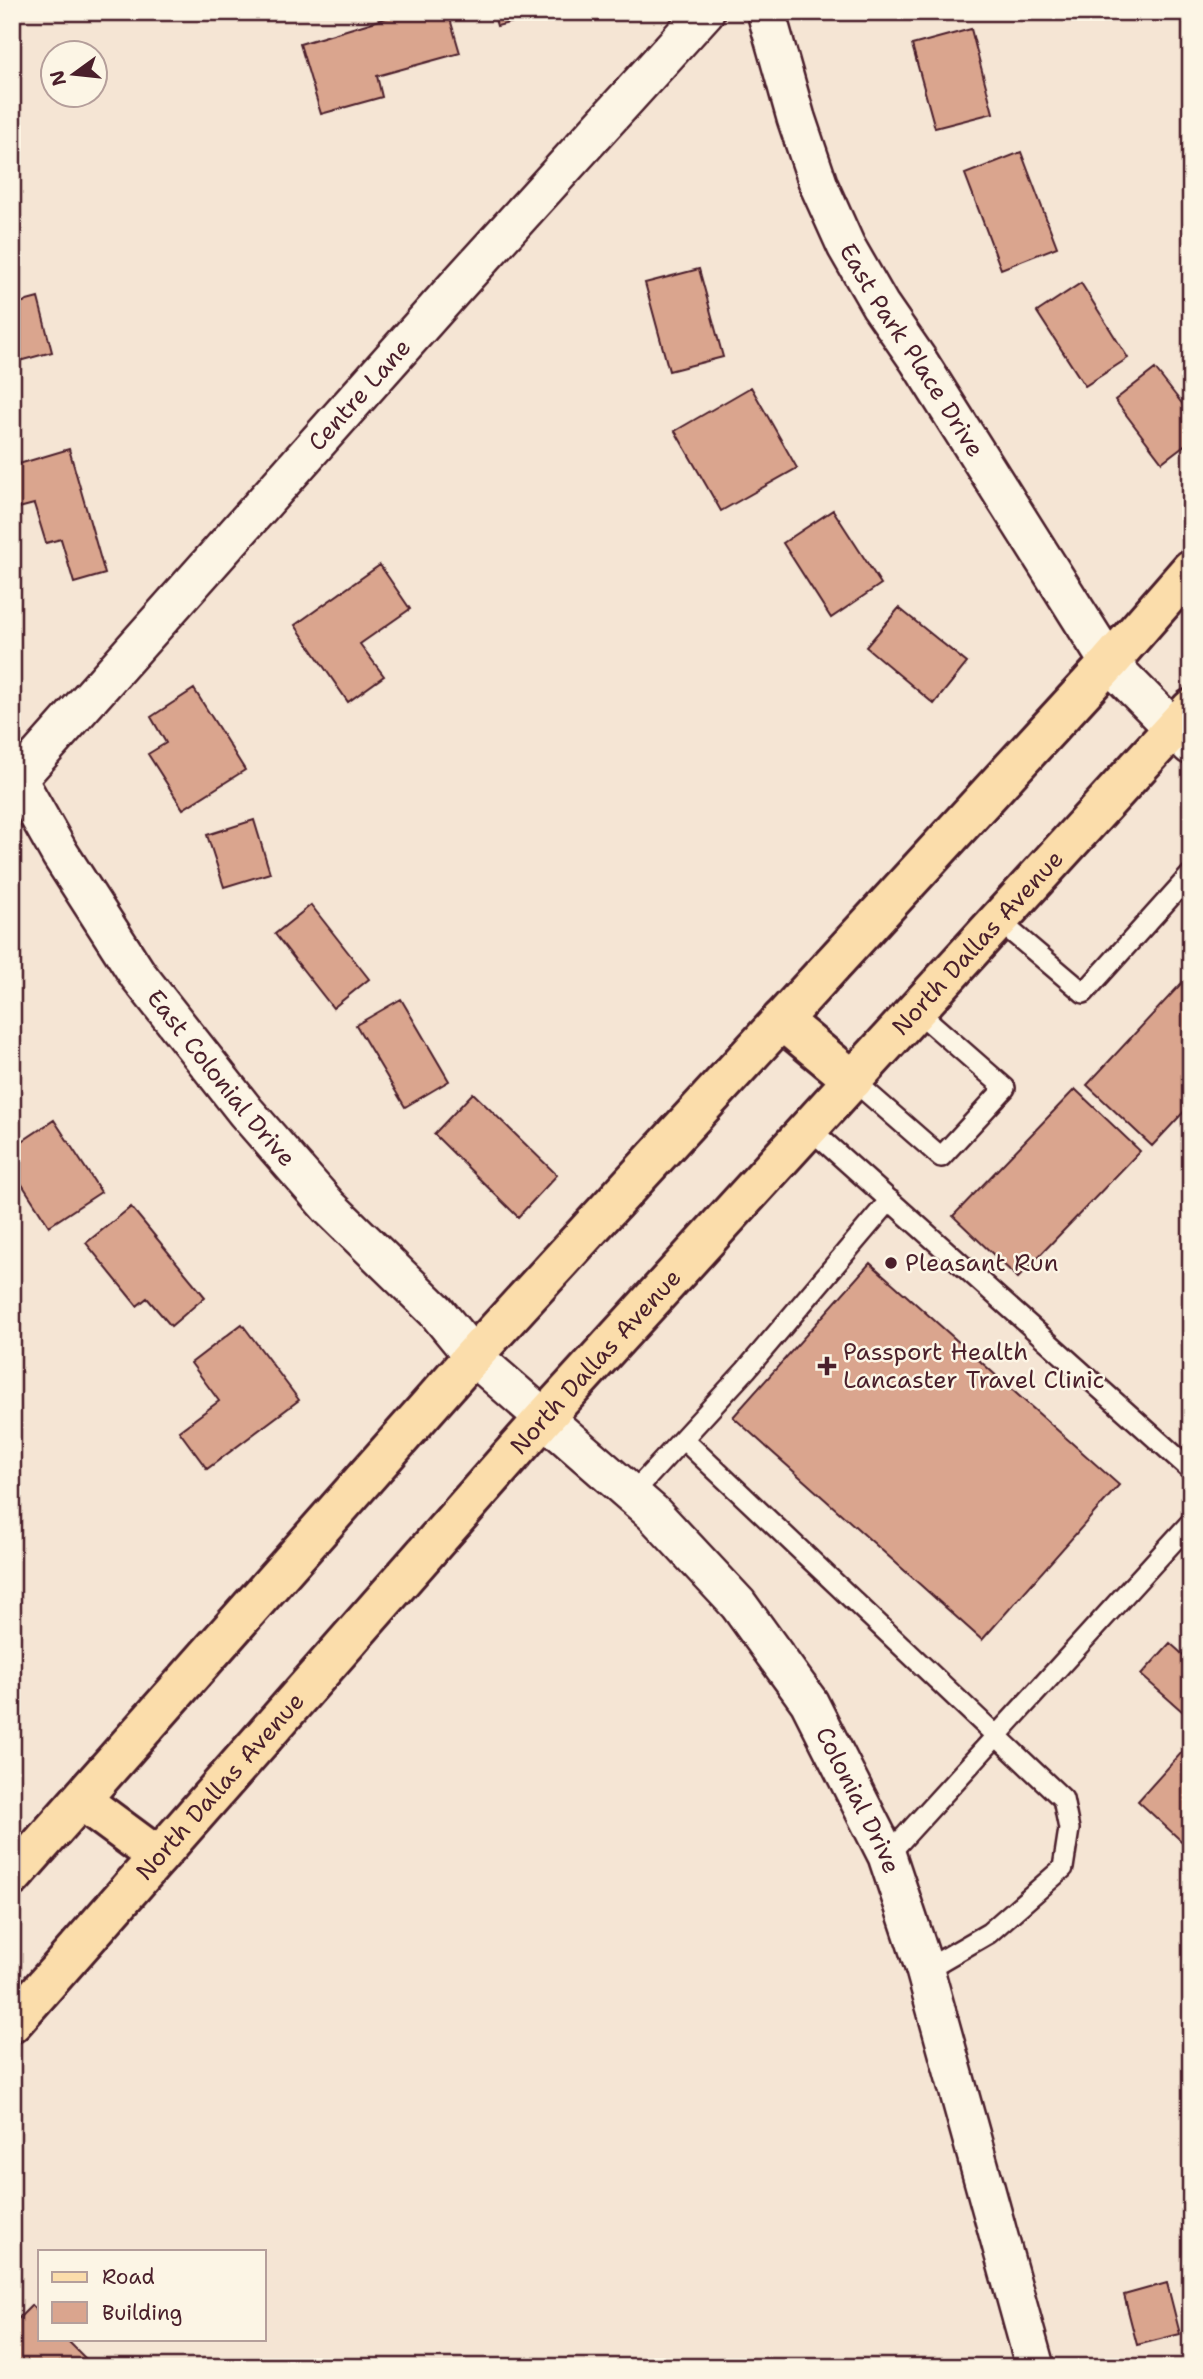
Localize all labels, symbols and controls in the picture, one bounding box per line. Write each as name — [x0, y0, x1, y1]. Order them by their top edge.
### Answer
north arrow — [38, 38, 108, 108]
text: N — [44, 68, 72, 89]
street label: East Park Place Drive — [832, 238, 991, 463]
street label: Centre Lane — [301, 332, 418, 458]
street label: North Dallas Avenue — [885, 843, 1071, 1042]
street label: East Colonial Drive — [139, 983, 303, 1174]
place label: Pleasant Run — [905, 1247, 1058, 1279]
marker: Pleasant Run — [883, 1255, 899, 1271]
street label: North Dallas Avenue — [503, 1262, 688, 1461]
place label: Passport Health Lancaster Travel Clinic — [843, 1336, 1105, 1396]
marker: Passport Health Lancaster Travel Clinic — [817, 1356, 837, 1376]
street label: North Dallas Avenue — [129, 1686, 311, 1887]
street label: Colonial Drive — [808, 1721, 908, 1878]
legend — [38, 2250, 266, 2340]
text: Road — [102, 2263, 155, 2291]
text: Building — [102, 2299, 182, 2327]

